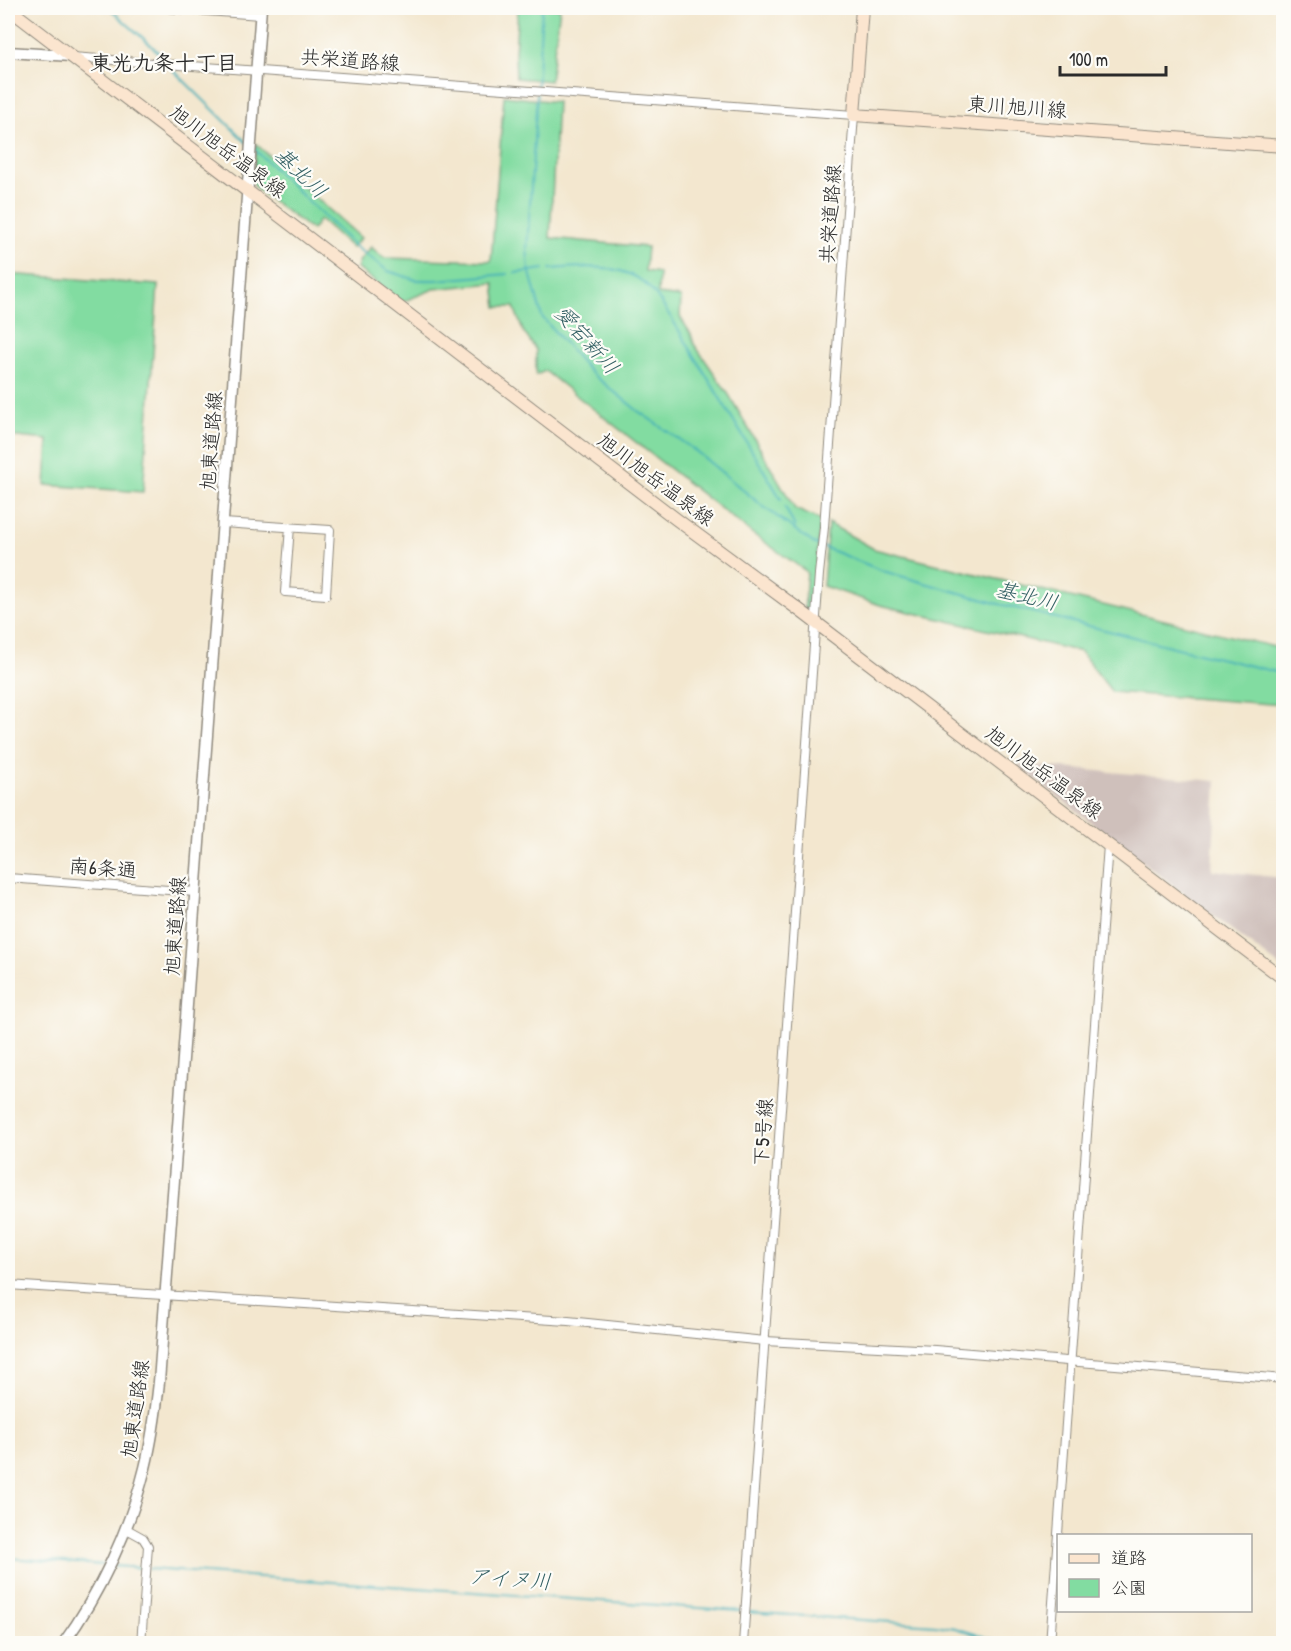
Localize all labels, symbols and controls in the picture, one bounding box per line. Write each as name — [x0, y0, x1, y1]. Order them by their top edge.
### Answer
scale bar — [1060, 39, 1166, 77]
street label: 共栄道路線 — [299, 43, 401, 76]
text: 100 m — [1069, 47, 1108, 72]
district label: 東光九条十丁目 — [91, 48, 238, 77]
street label: 東川旭川線 — [966, 90, 1068, 123]
street label: 旭川旭岳温泉線 — [164, 98, 292, 204]
water label: 基北川 — [269, 140, 334, 205]
street label: 共栄道路線 — [813, 163, 846, 265]
water label: 愛宕新川 — [548, 299, 626, 381]
street label: 旭東道路線 — [194, 390, 227, 492]
street label: 旭川旭岳温泉線 — [592, 426, 720, 532]
water label: 基北川 — [993, 574, 1061, 617]
street label: 旭川旭岳温泉線 — [980, 719, 1108, 825]
street label: 南6条通 — [68, 852, 138, 883]
street label: 旭東道路線 — [158, 875, 191, 977]
street label: 下5号線 — [747, 1097, 778, 1167]
street label: 旭東道路線 — [114, 1358, 155, 1460]
legend — [1057, 1534, 1252, 1612]
text: 道路 — [1111, 1545, 1147, 1570]
water label: アイヌ川 — [468, 1561, 552, 1596]
text: 公園 — [1111, 1575, 1147, 1600]

